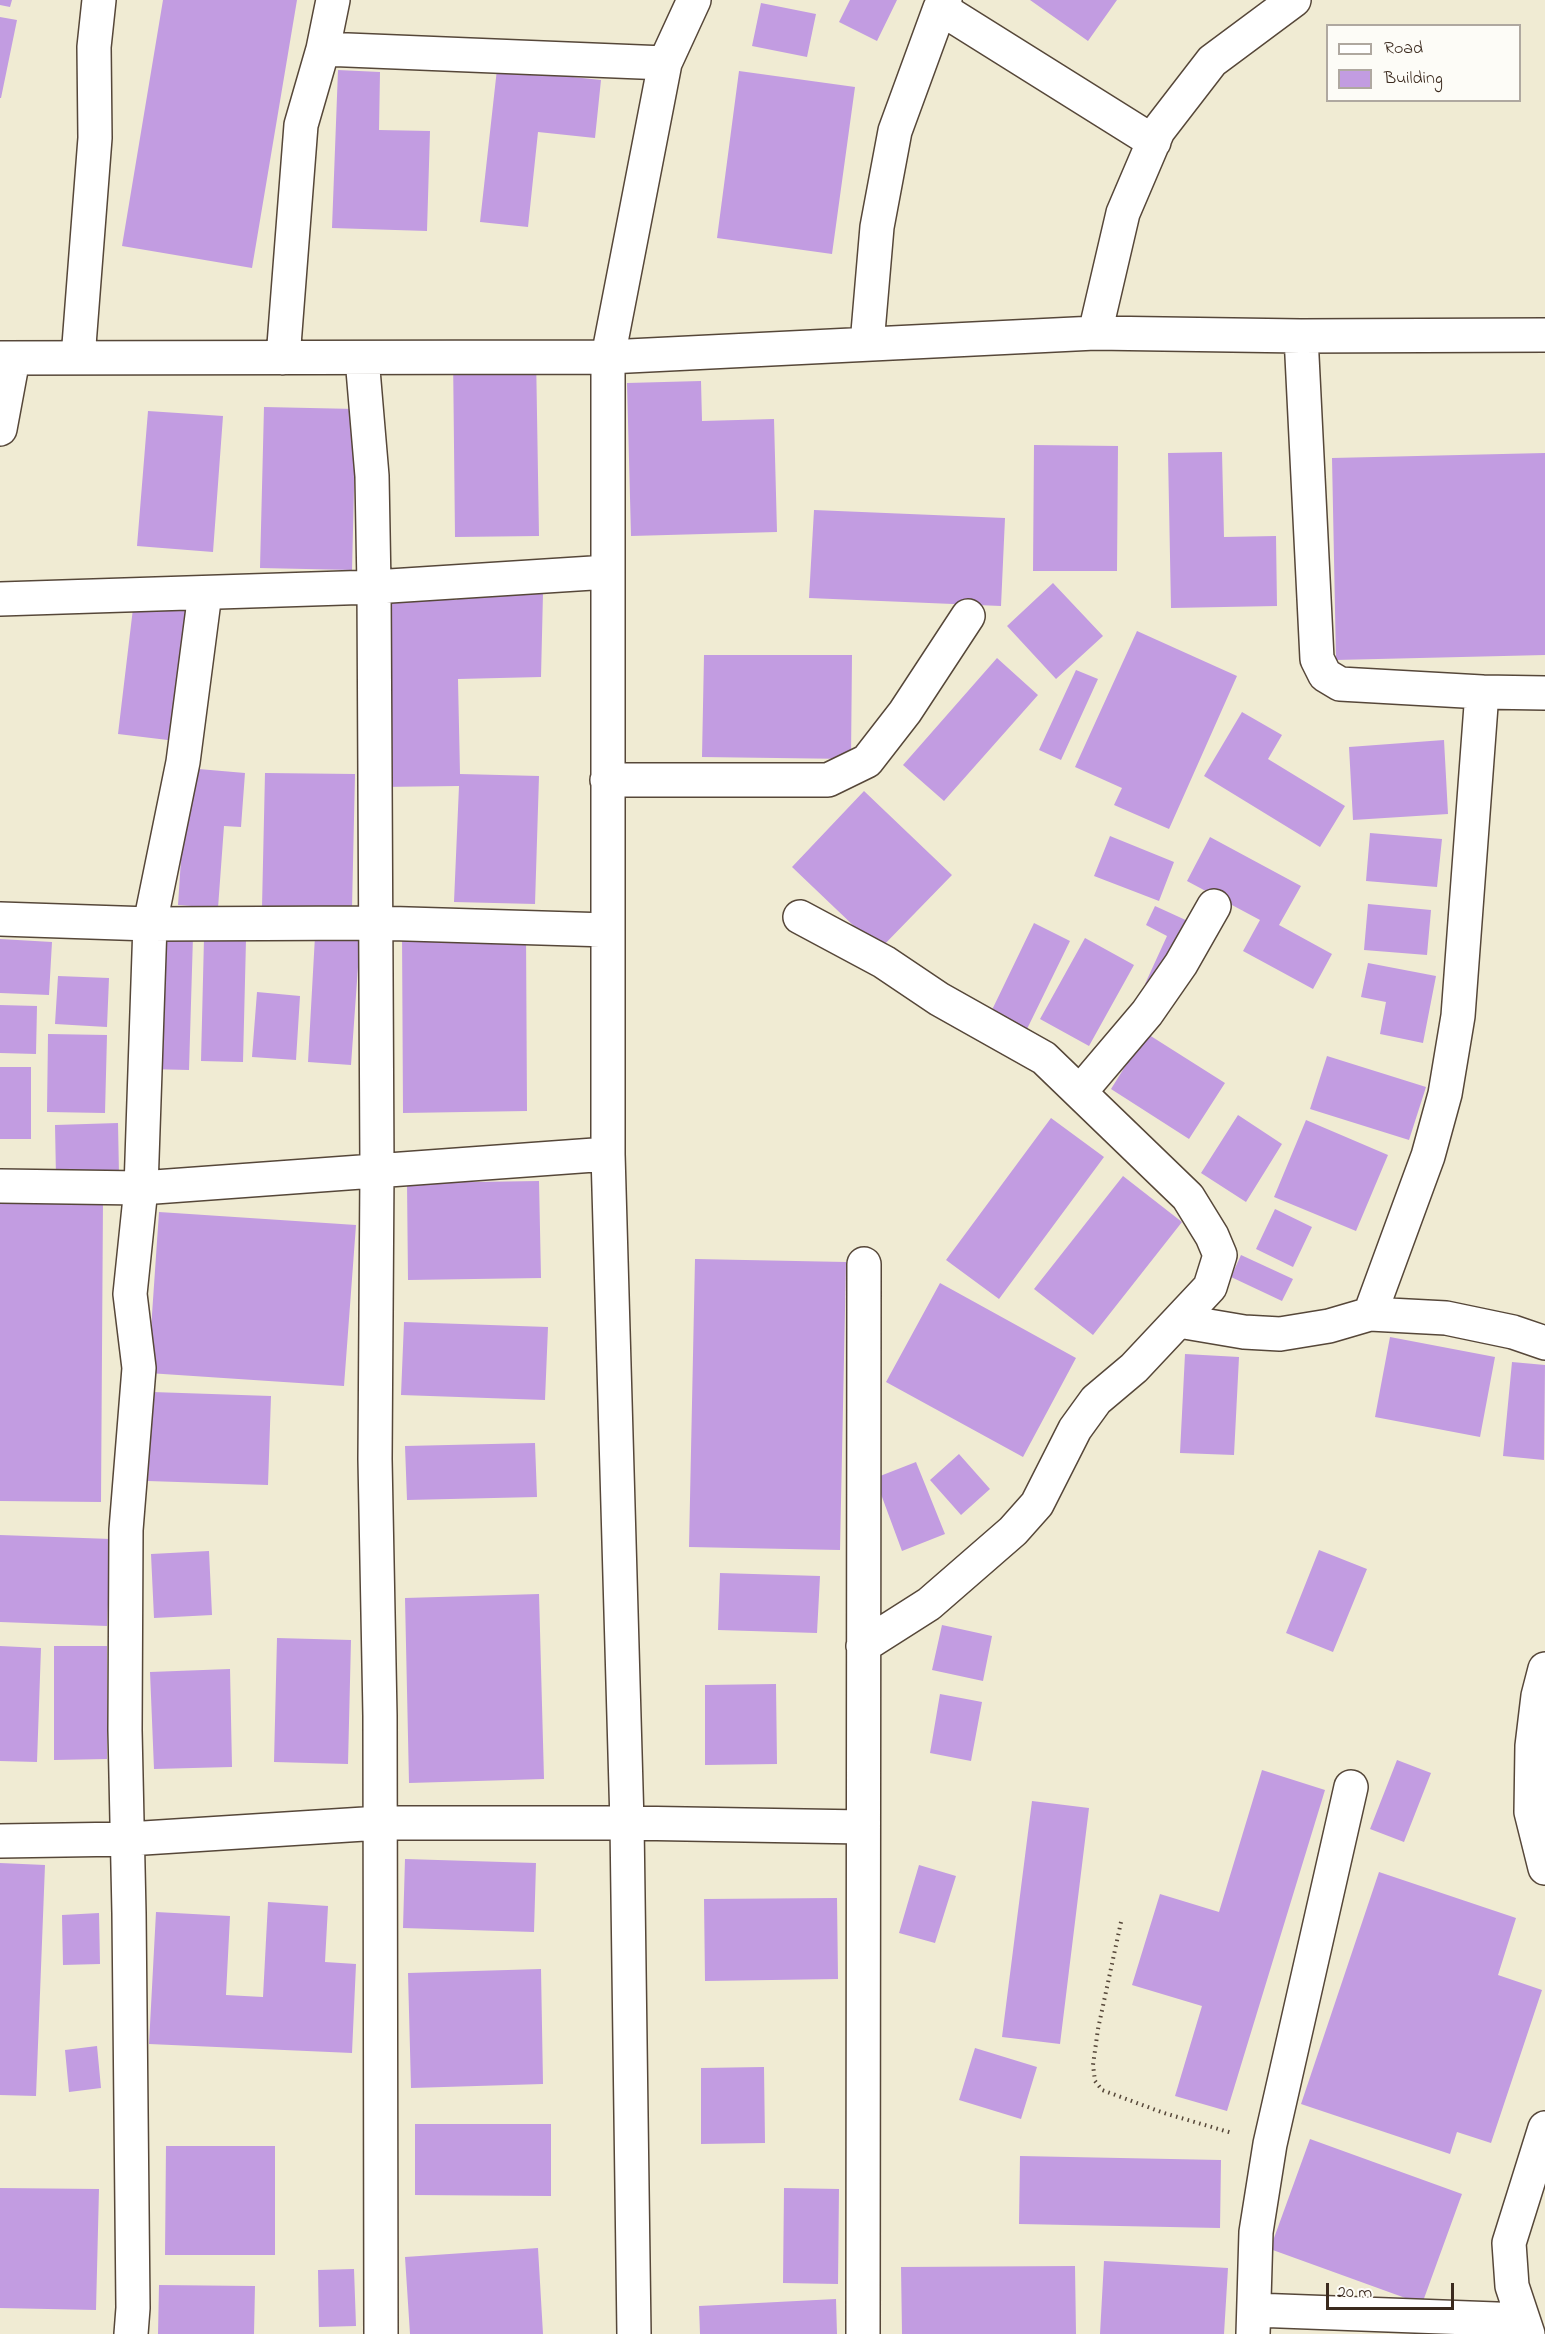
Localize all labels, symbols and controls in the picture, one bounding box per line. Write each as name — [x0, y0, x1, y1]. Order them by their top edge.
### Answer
legend — [1326, 24, 1521, 102]
text: Road — [1384, 36, 1423, 62]
text: Building — [1384, 66, 1443, 92]
scale bar — [1329, 2271, 1456, 2309]
text: 20 m — [1337, 2280, 1372, 2306]

